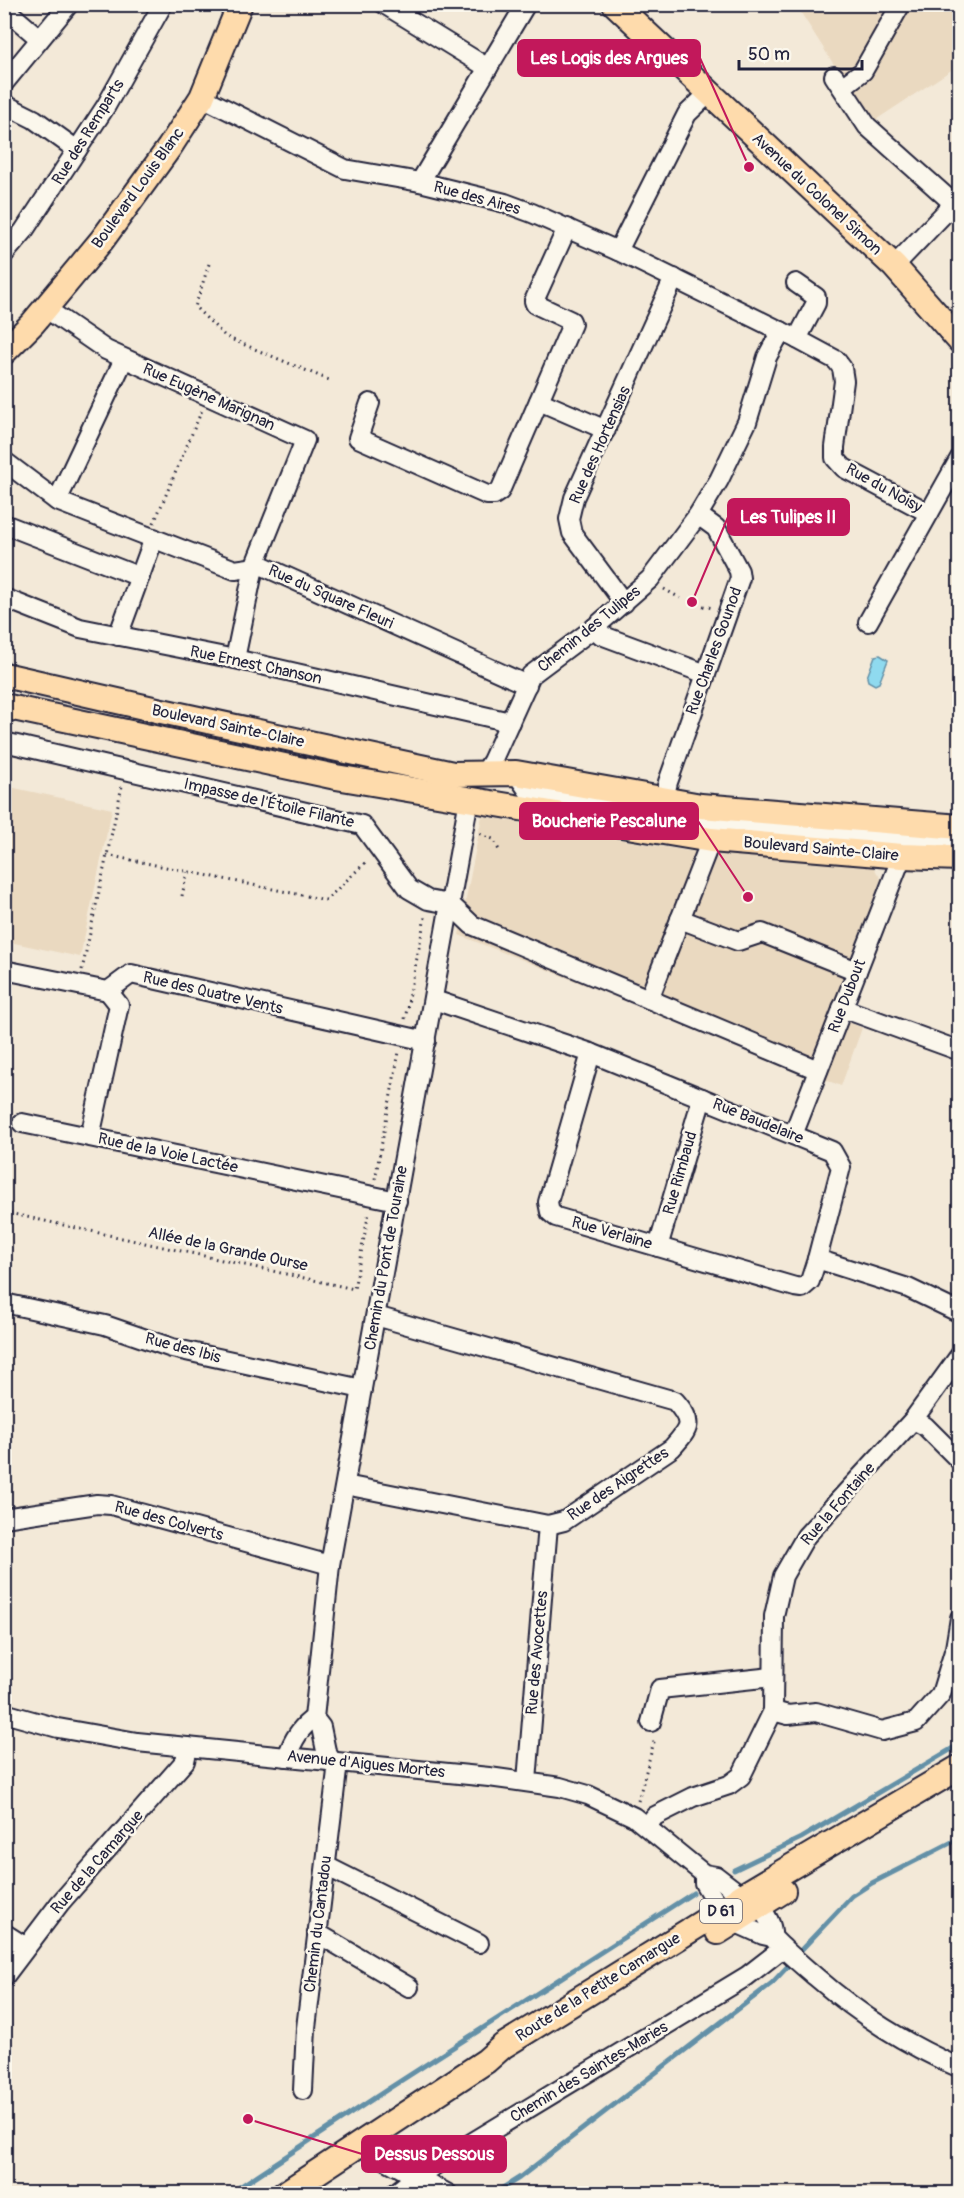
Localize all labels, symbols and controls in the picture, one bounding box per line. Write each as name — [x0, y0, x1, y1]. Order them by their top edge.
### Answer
scale bar — [739, 33, 862, 71]
callout: Les Logis des Argues — [518, 40, 700, 76]
text: 50 m — [748, 43, 790, 66]
text: Les Logis des Argues — [530, 47, 689, 70]
street label: Rue des Remparts — [48, 76, 128, 188]
street label: Boulevard Louis Blanc — [87, 124, 189, 252]
street label: Avenue du Colonel Simon — [748, 129, 886, 259]
street label: Rue des Aires — [431, 177, 523, 219]
street label: Rue Eugène Marignan — [140, 359, 278, 435]
street label: Rue des Hortensias — [565, 383, 635, 507]
street label: Rue du Noisy — [842, 459, 926, 517]
callout: Les Tulipes II — [728, 499, 849, 535]
text: Les Tulipes II — [740, 506, 836, 529]
street label: Rue du Square Fleuri — [265, 560, 397, 634]
street label: Chemin des Tulipes — [533, 581, 645, 677]
street label: Rue Charles Gounod — [682, 584, 746, 718]
street label: Rue Ernest Chanson — [188, 641, 324, 689]
street label: Boulevard Sainte-Claire — [150, 700, 306, 752]
street label: Impasse de l'Étoile Filante — [182, 774, 356, 832]
callout: Boucherie Pescalune — [520, 803, 698, 839]
text: Boucherie Pescalune — [532, 810, 687, 833]
street label: Boulevard Sainte-Claire — [743, 832, 899, 866]
street label: Rue Dubout — [824, 956, 870, 1036]
street label: Rue des Quatre Vents — [141, 967, 285, 1019]
street label: Rue Baudelaire — [710, 1094, 806, 1148]
street label: Rue de la Voie Lactée — [96, 1128, 240, 1178]
street label: Rue Rimbaud — [659, 1129, 701, 1217]
street label: Chemin du Pont de Touraine — [360, 1164, 412, 1352]
street label: Rue Verlaine — [569, 1212, 655, 1254]
street label: Allée de la Grande Ourse — [146, 1222, 310, 1276]
street label: Rue des Ibis — [143, 1328, 223, 1368]
street label: Rue des Aigrettes — [564, 1443, 672, 1525]
street label: Rue la Fontaine — [797, 1458, 879, 1549]
street label: Rue des Colverts — [112, 1497, 226, 1545]
street label: Rue des Avocettes — [522, 1590, 552, 1716]
street label: Avenue d'Aigues Mortes — [286, 1746, 446, 1782]
street label: Rue de la Camargue — [46, 1806, 148, 1918]
street label: Chemin du Cantadou — [300, 1854, 336, 1994]
road number: D 61 — [700, 1899, 742, 1923]
street label: Route de la Petite Camargue — [512, 1928, 684, 2046]
street label: Chemin des Saintes-Maries — [507, 2017, 671, 2127]
callout: Dessus Dessous — [362, 2136, 506, 2172]
text: Dessus Dessous — [374, 2143, 495, 2166]

